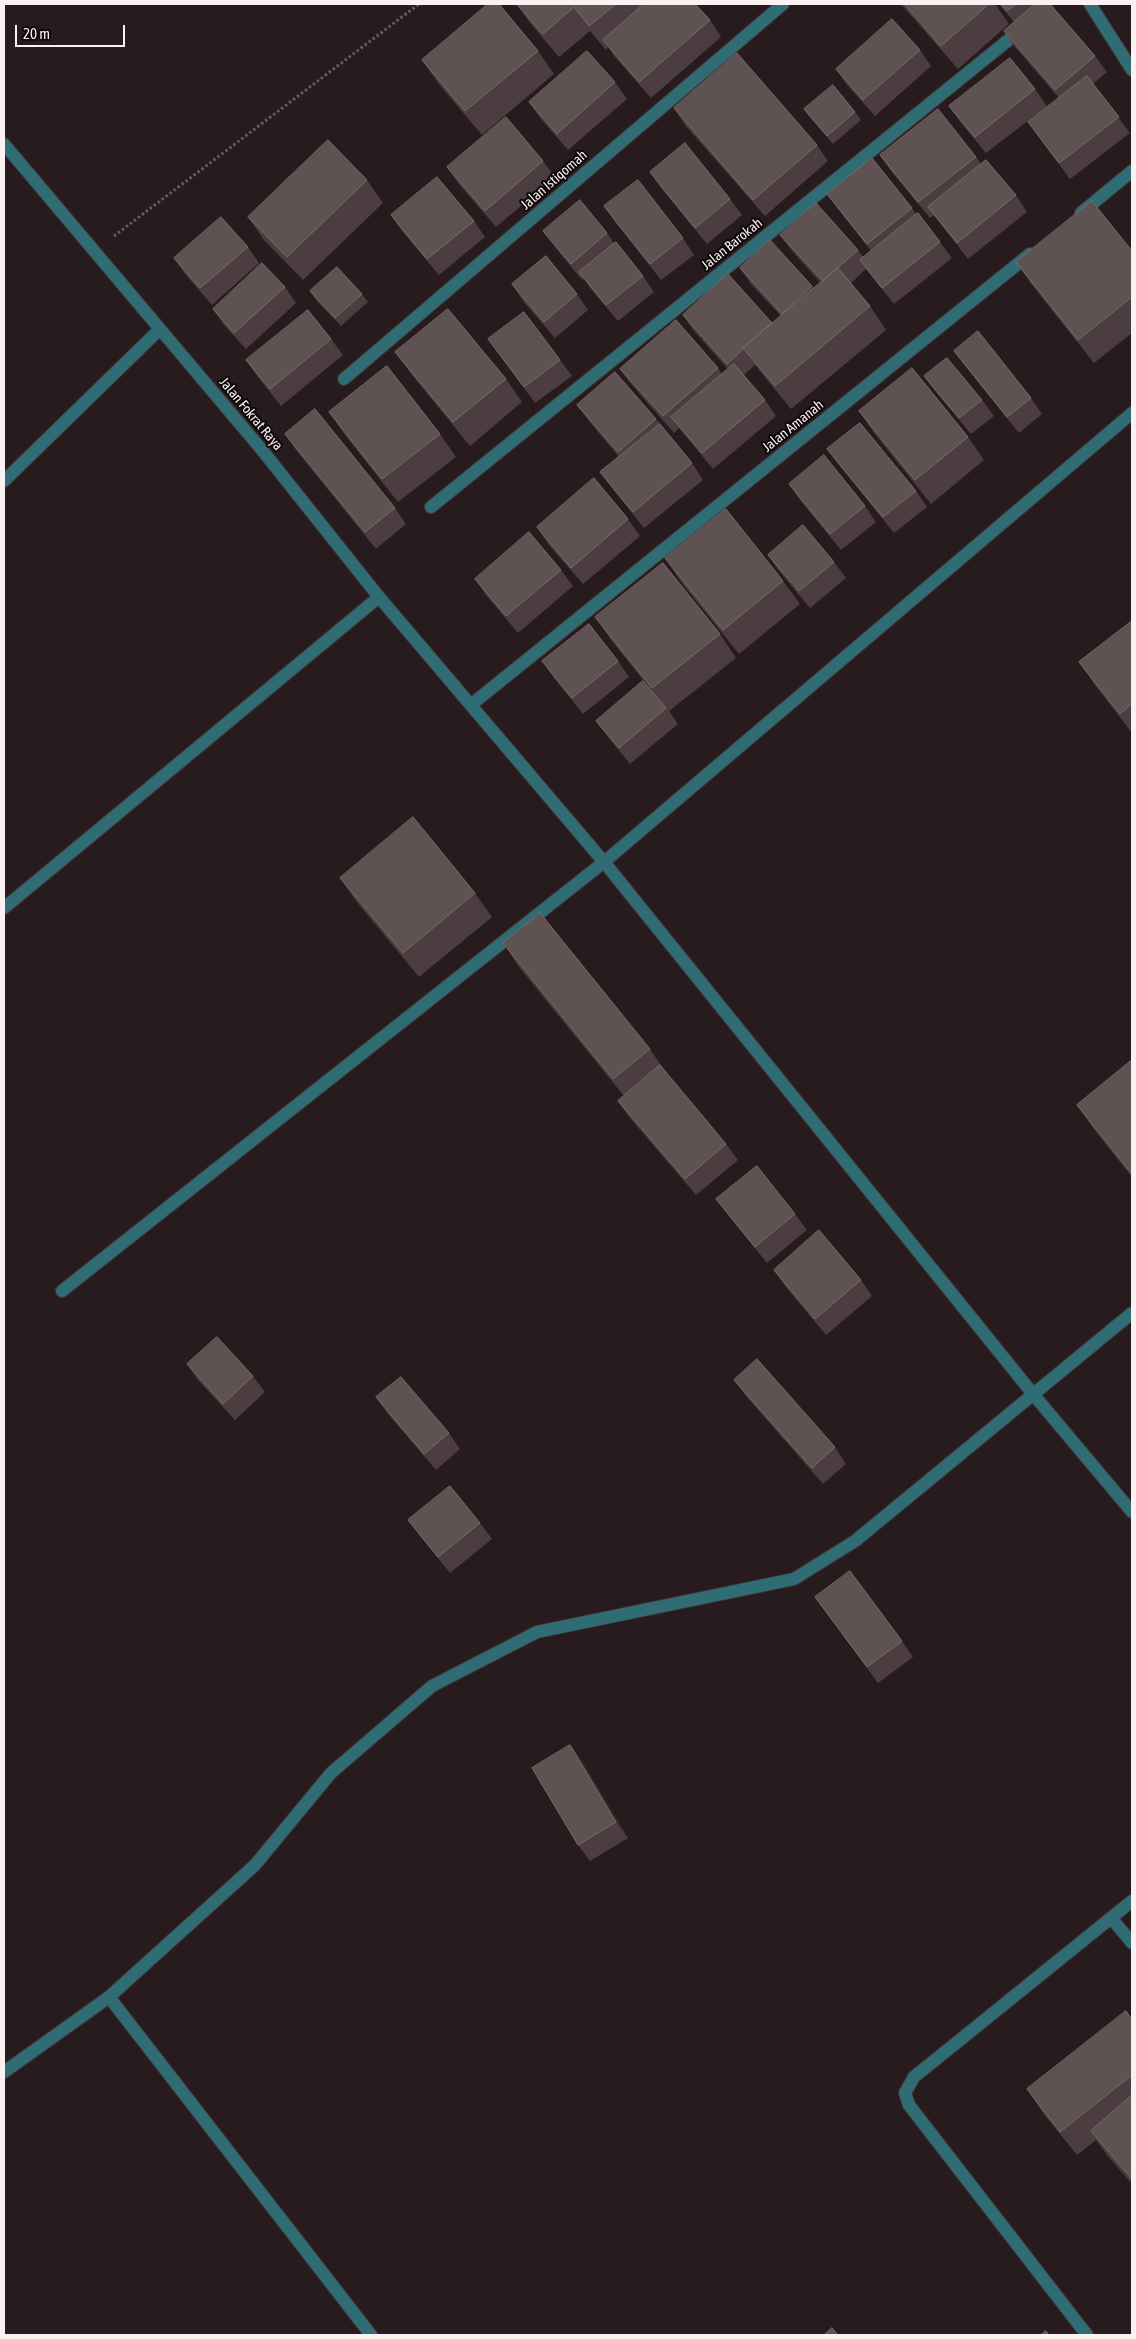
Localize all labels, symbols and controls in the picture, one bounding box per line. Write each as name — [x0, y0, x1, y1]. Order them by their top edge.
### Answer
scale bar — [18, 15, 128, 47]
text: 20 m — [23, 25, 50, 42]
street label: Jalan Istiqomah — [517, 147, 591, 213]
street label: Jalan Barokah — [698, 214, 766, 274]
street label: Jalan Fokrat Raya — [216, 374, 286, 454]
street label: Jalan Amanah — [759, 396, 827, 456]

